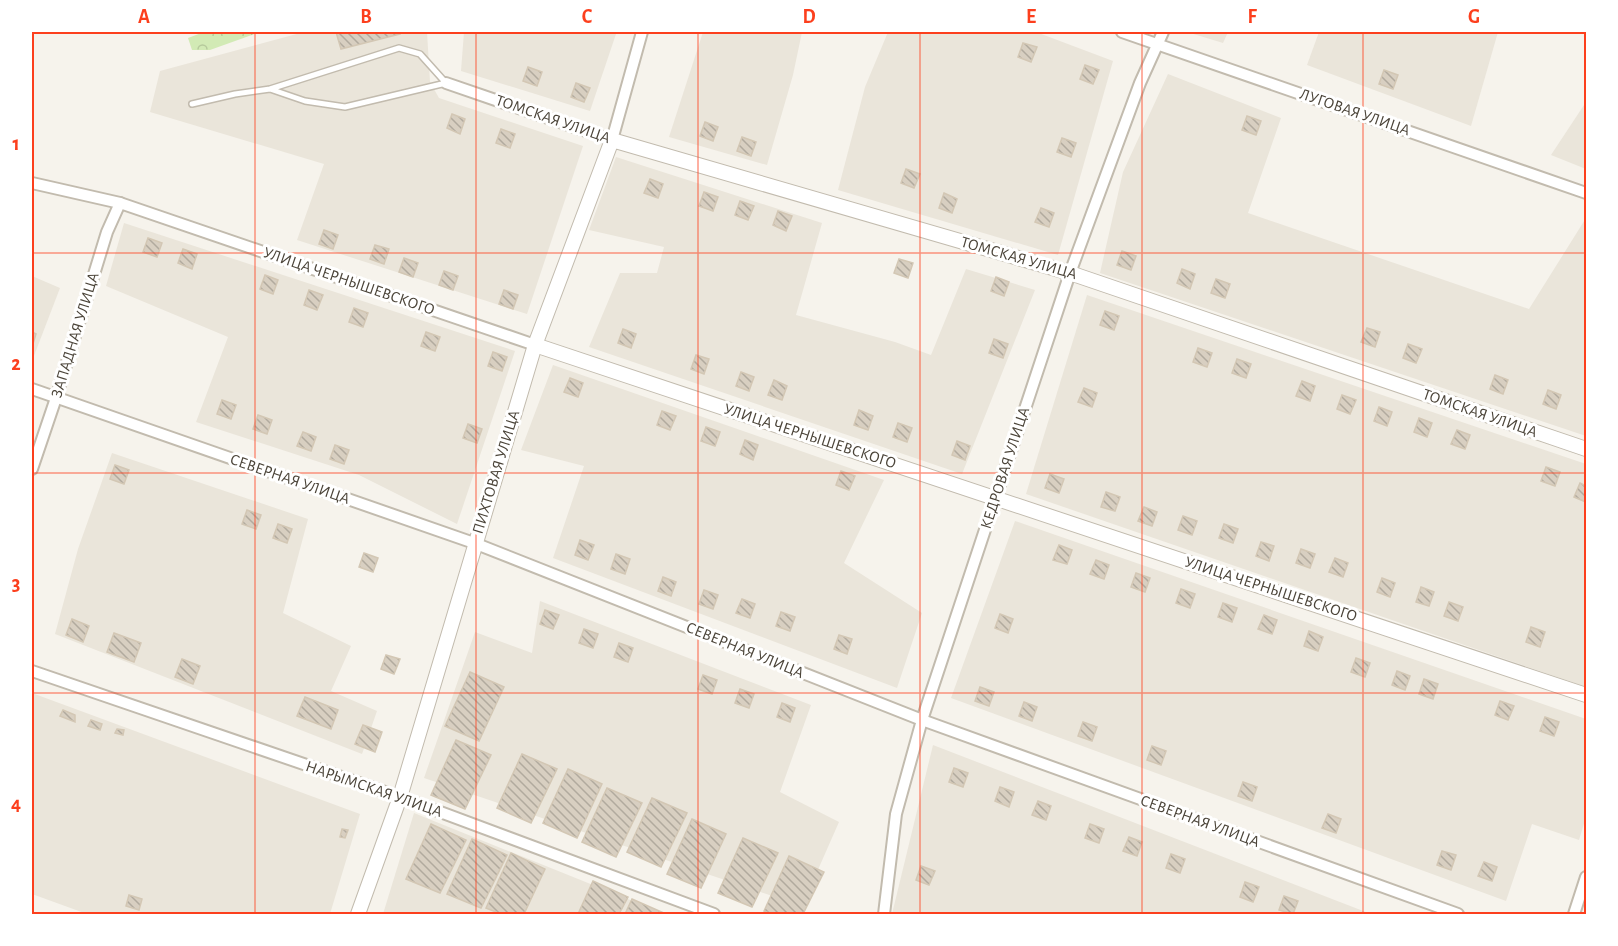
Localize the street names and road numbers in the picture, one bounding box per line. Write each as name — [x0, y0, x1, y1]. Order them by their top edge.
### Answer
street label: ЛУГОВАЯ УЛИЦА — [1298, 86, 1413, 139]
street label: ТОМСКАЯ УЛИЦА — [494, 92, 613, 146]
street label: ТОМСКАЯ УЛИЦА — [959, 234, 1079, 282]
street label: УЛИЦА ЧЕРНЫШЕВСКОГО — [261, 244, 437, 318]
street label: ЗАПАДНАЯ УЛИЦА — [48, 270, 102, 400]
street label: ТОМСКАЯ УЛИЦА — [1421, 386, 1540, 440]
street label: УЛИЦА ЧЕРНЫШЕВСКОГО — [722, 401, 898, 471]
street label: КЕДРОВАЯ УЛИЦА — [978, 404, 1032, 531]
street label: ПИХТОВАЯ УЛИЦА — [470, 408, 523, 536]
street label: СЕВЕРНАЯ УЛИЦА — [228, 451, 353, 507]
street label: УЛИЦА ЧЕРНЫШЕВСКОГО — [1183, 554, 1359, 624]
street label: СЕВЕРНАЯ УЛИЦА — [684, 619, 807, 681]
street label: НАРЫМСКАЯ УЛИЦА — [304, 758, 445, 820]
street label: СЕВЕРНАЯ УЛИЦА — [1138, 792, 1262, 850]

